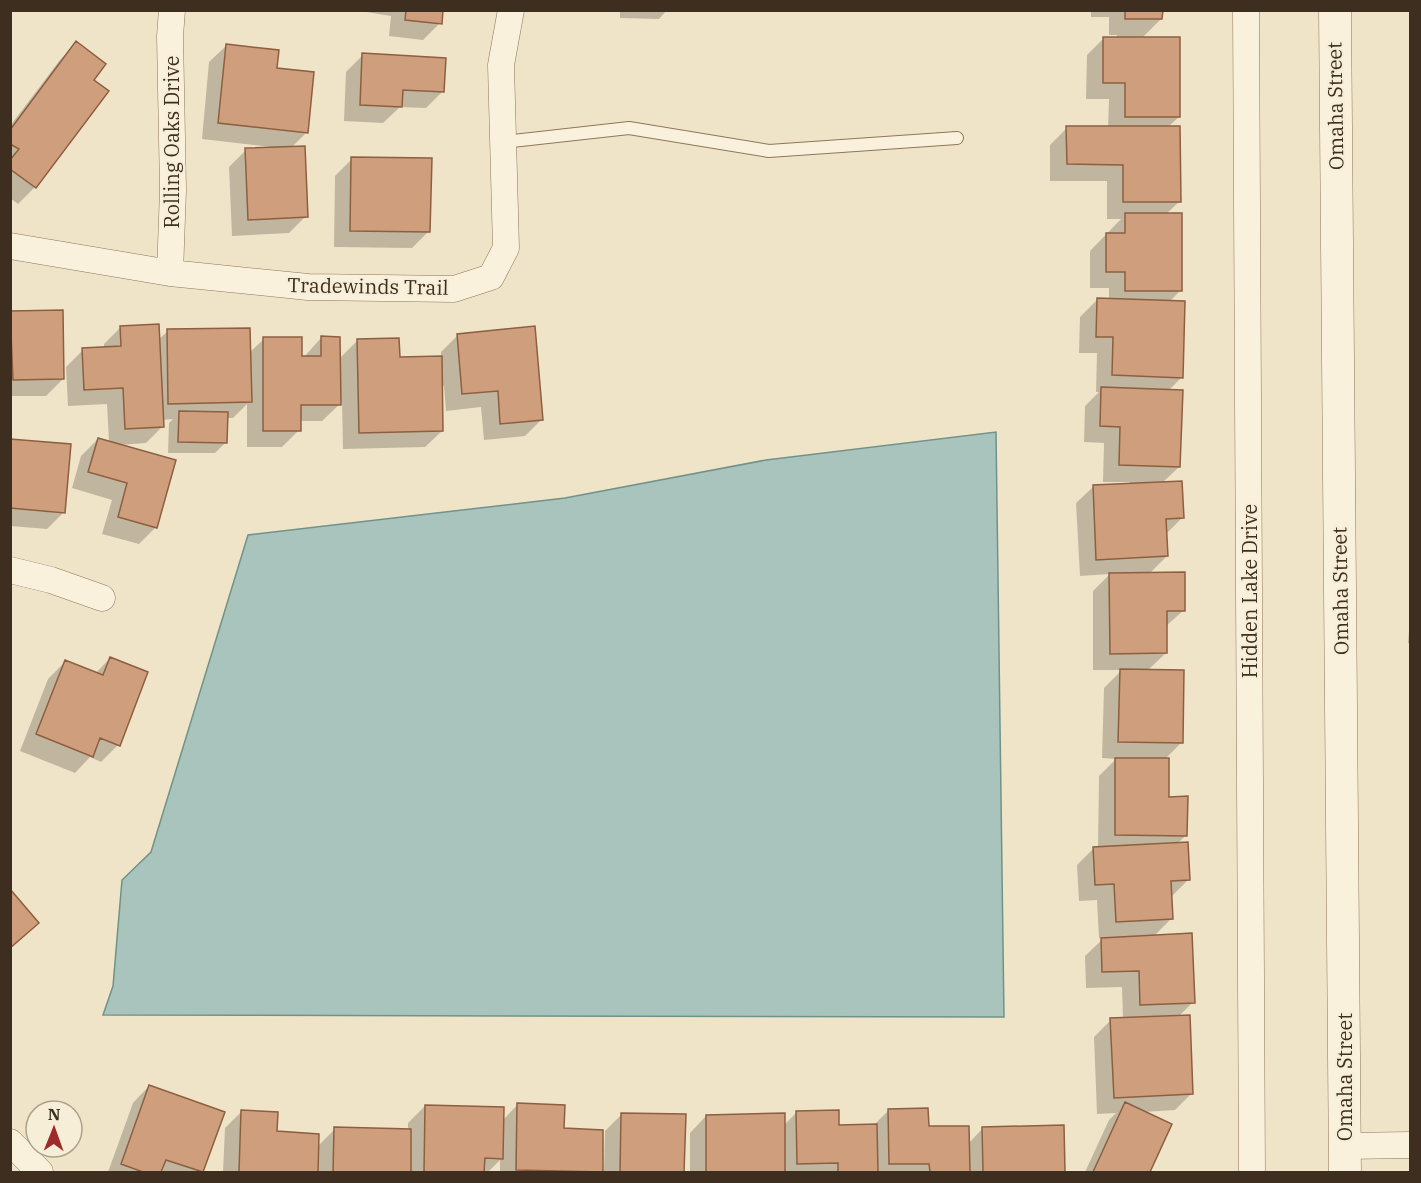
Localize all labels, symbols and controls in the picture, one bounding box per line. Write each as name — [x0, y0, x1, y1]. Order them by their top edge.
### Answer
street label: Omaha Street — [1320, 42, 1350, 170]
street label: Rolling Oaks Drive — [158, 56, 185, 228]
street label: Tradewinds Trail — [287, 271, 449, 301]
street label: Hidden Lake Drive — [1236, 504, 1263, 678]
street label: Omaha Street — [1325, 527, 1355, 655]
street label: Omaha Street — [1331, 1013, 1358, 1141]
north arrow — [24, 1099, 84, 1159]
text: N — [48, 1104, 61, 1124]

